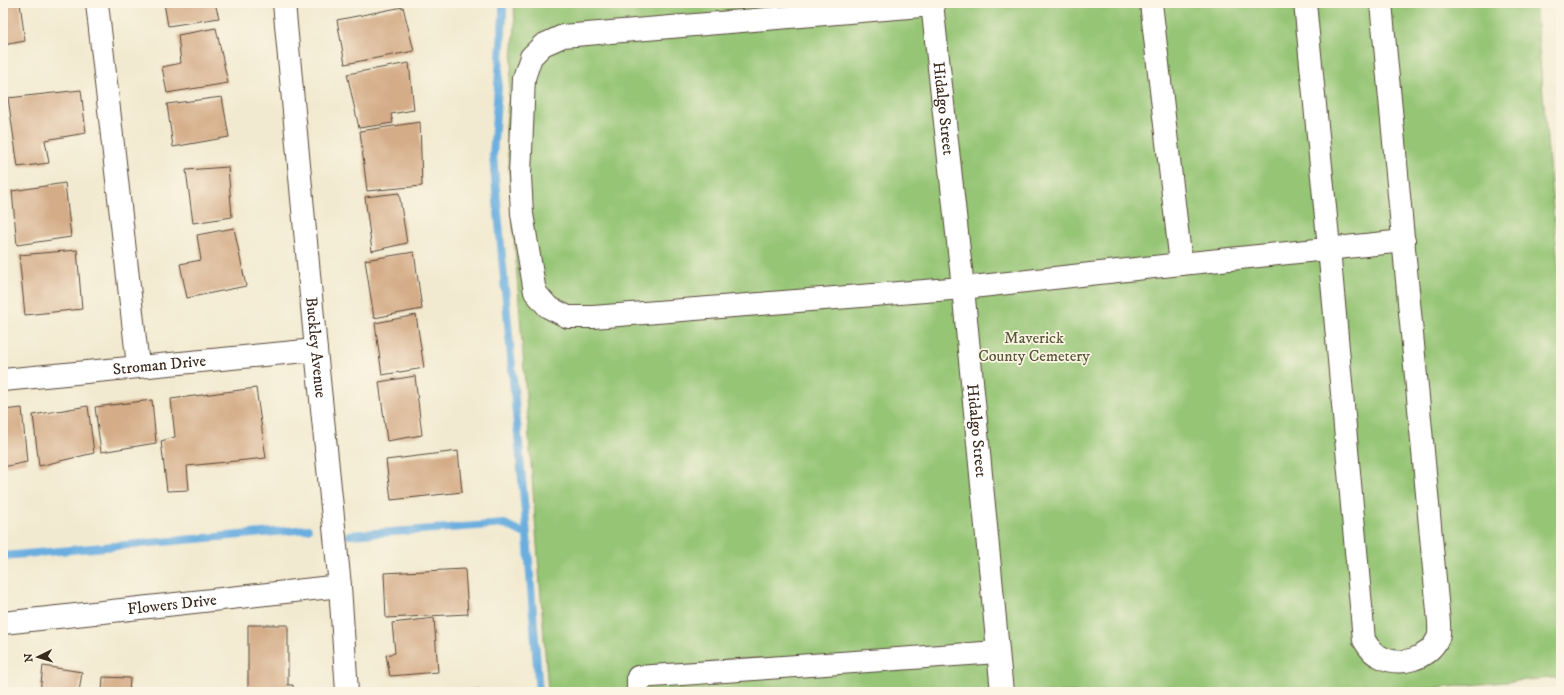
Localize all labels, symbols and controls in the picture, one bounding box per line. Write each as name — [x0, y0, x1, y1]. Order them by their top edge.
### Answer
street label: Hidalgo Street — [928, 61, 958, 156]
street label: Buckley Avenue — [301, 296, 331, 399]
park label: Maverick County Cemetery — [978, 328, 1090, 366]
street label: Stroman Drive — [112, 351, 207, 379]
street label: Hidalgo Street — [962, 383, 991, 478]
street label: Flowers Drive — [126, 590, 218, 619]
north arrow — [18, 637, 58, 677]
text: N — [22, 653, 36, 663]

